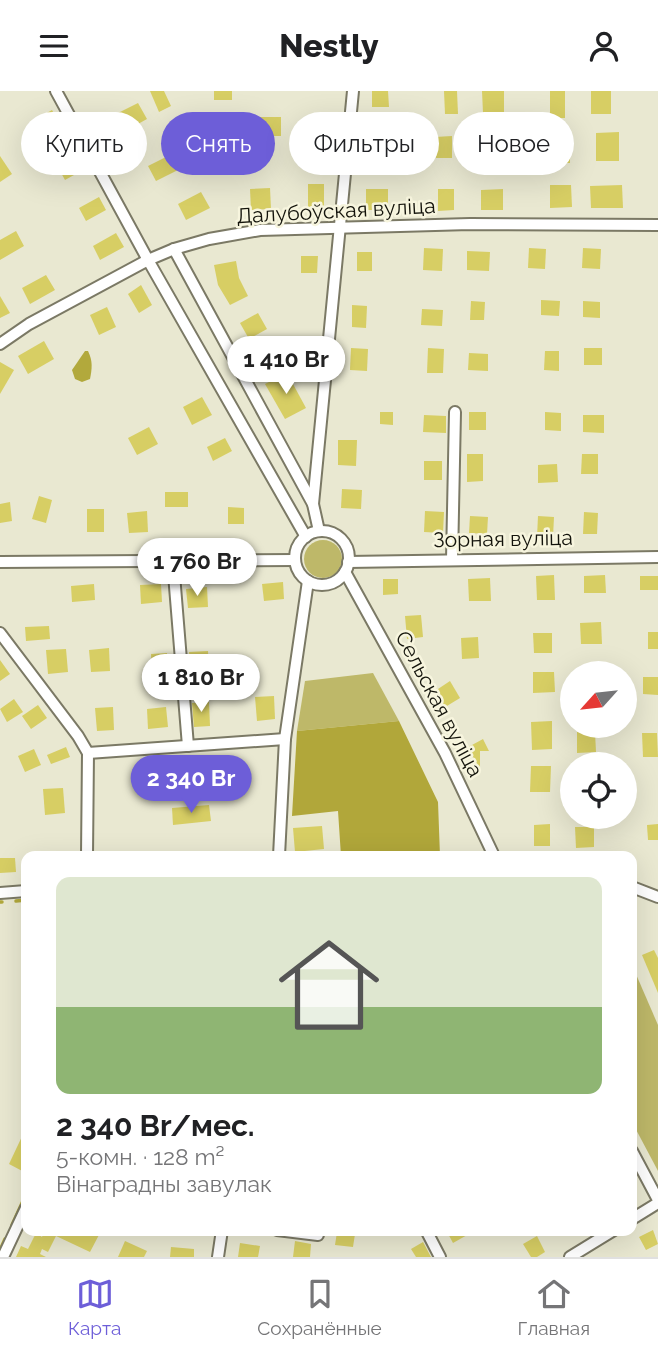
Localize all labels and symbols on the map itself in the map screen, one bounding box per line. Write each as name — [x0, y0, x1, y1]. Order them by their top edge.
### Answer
street label: Далубоўская вуліца — [236, 193, 436, 228]
pin: 1 410 Br — [214, 337, 358, 396]
street label: Зорная вуліца — [433, 525, 573, 552]
pin: 1 760 Br — [125, 539, 269, 598]
street label: Сельская вуліца — [390, 626, 488, 781]
pin: 1 810 Br — [129, 655, 273, 714]
north arrow — [560, 661, 637, 739]
pin: 2 340 Br — [119, 755, 263, 815]

